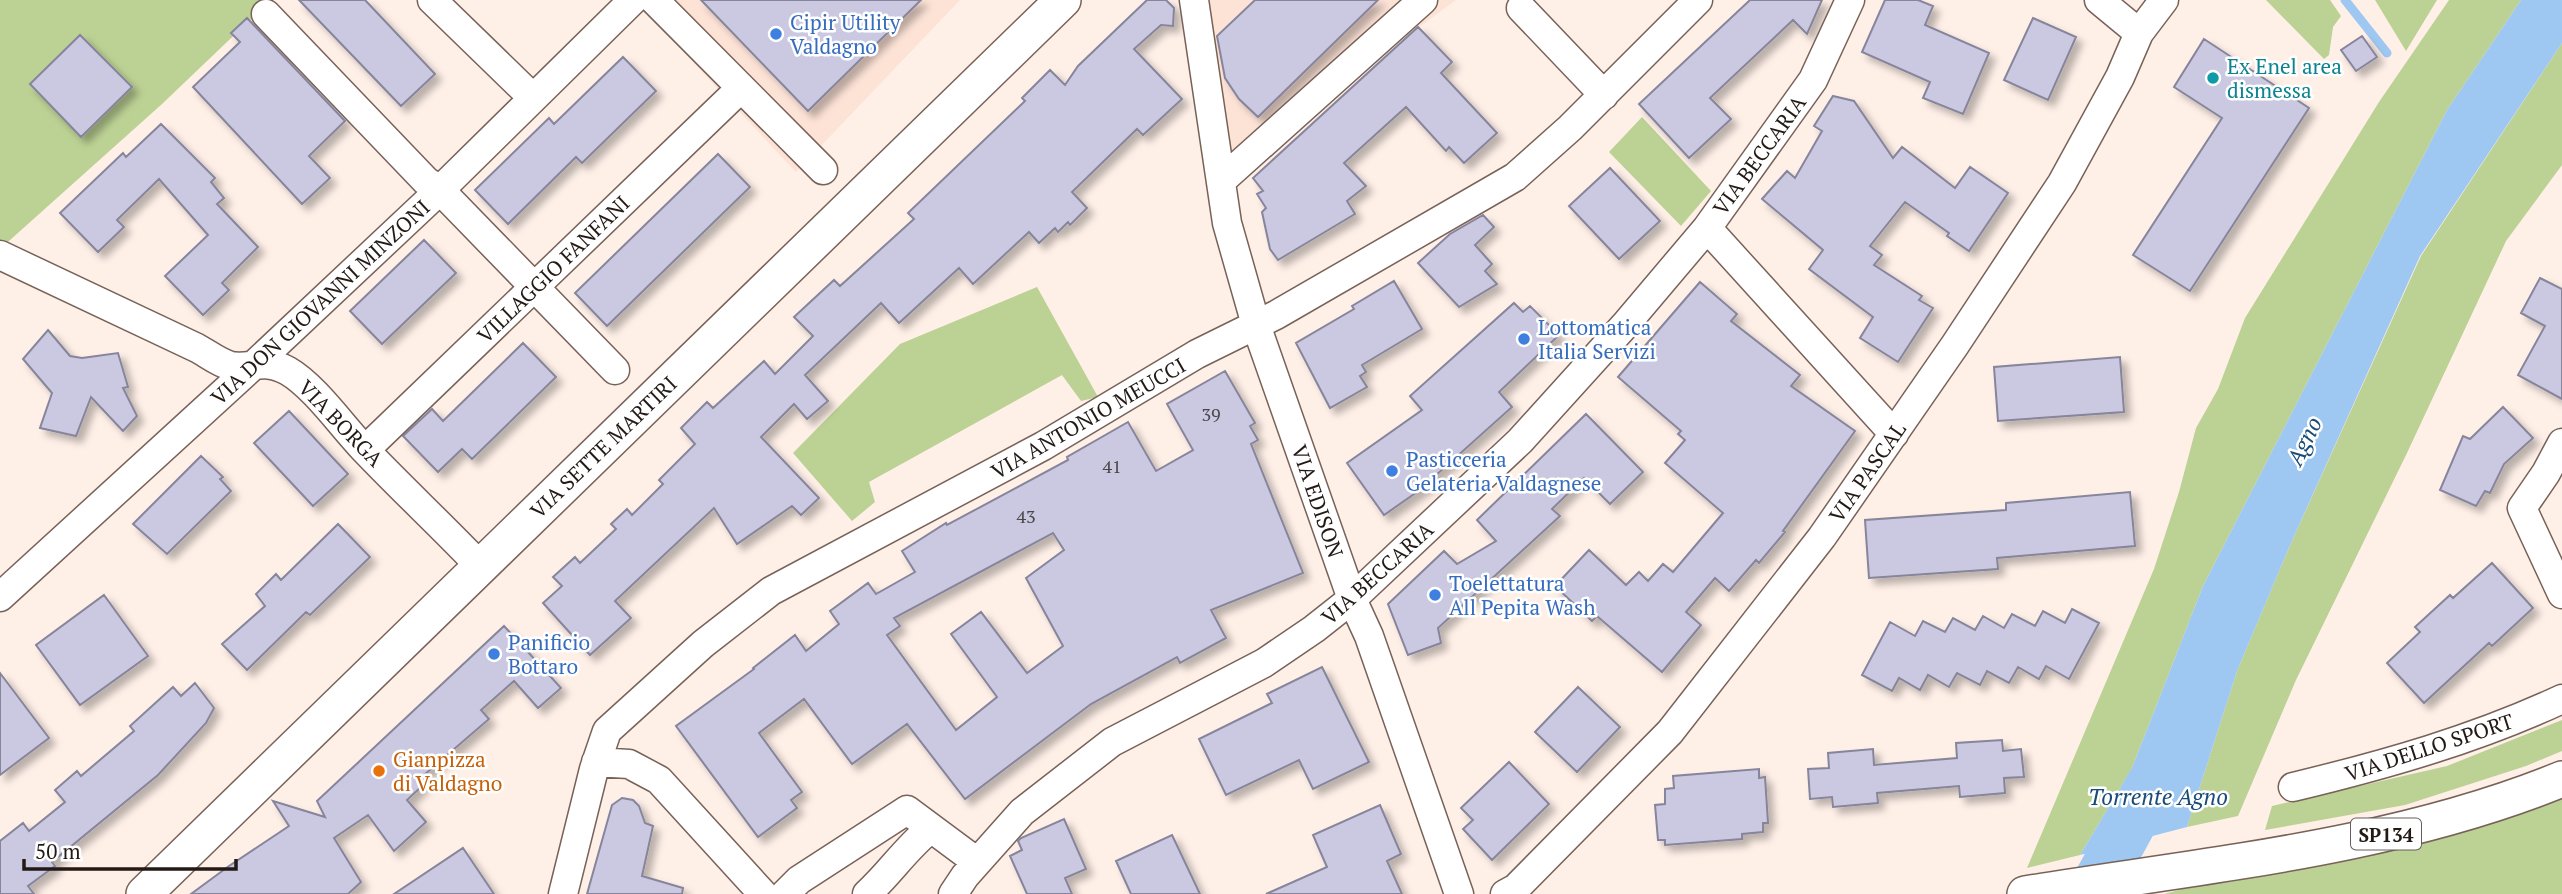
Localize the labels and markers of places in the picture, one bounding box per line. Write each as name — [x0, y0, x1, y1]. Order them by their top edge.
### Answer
place label: Cipir Utility Valdagno — [790, 8, 901, 60]
marker: Cipir Utility Valdagno — [768, 26, 784, 42]
place label: Ex Enel area dismessa — [2227, 52, 2342, 104]
marker: Ex Enel area dismessa — [2205, 70, 2221, 86]
place label: Lottomatica Italia Servizi — [1538, 313, 1656, 365]
marker: Lottomatica Italia Servizi — [1516, 331, 1532, 347]
place label: Pasticceria Gelateria Valdagnese — [1406, 445, 1601, 497]
marker: Pasticceria Gelateria Valdagnese — [1384, 463, 1400, 479]
place label: Toelettatura All Pepita Wash — [1449, 569, 1596, 621]
marker: Toelettatura All Pepita Wash — [1427, 587, 1443, 603]
place label: Panificio Bottaro — [508, 628, 590, 680]
marker: Panificio Bottaro — [486, 646, 502, 662]
place label: Gianpizza di Valdagno — [393, 745, 502, 797]
marker: Gianpizza di Valdagno — [371, 763, 387, 779]

